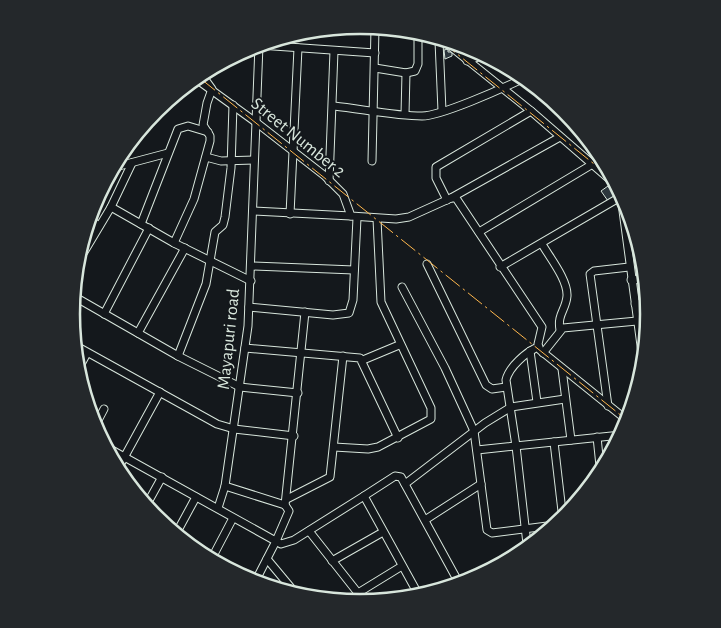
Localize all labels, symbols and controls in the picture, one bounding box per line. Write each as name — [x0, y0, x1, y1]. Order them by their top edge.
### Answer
street label: Street Number 2 — [247, 95, 349, 181]
street label: Mayapuri road — [215, 288, 243, 390]

